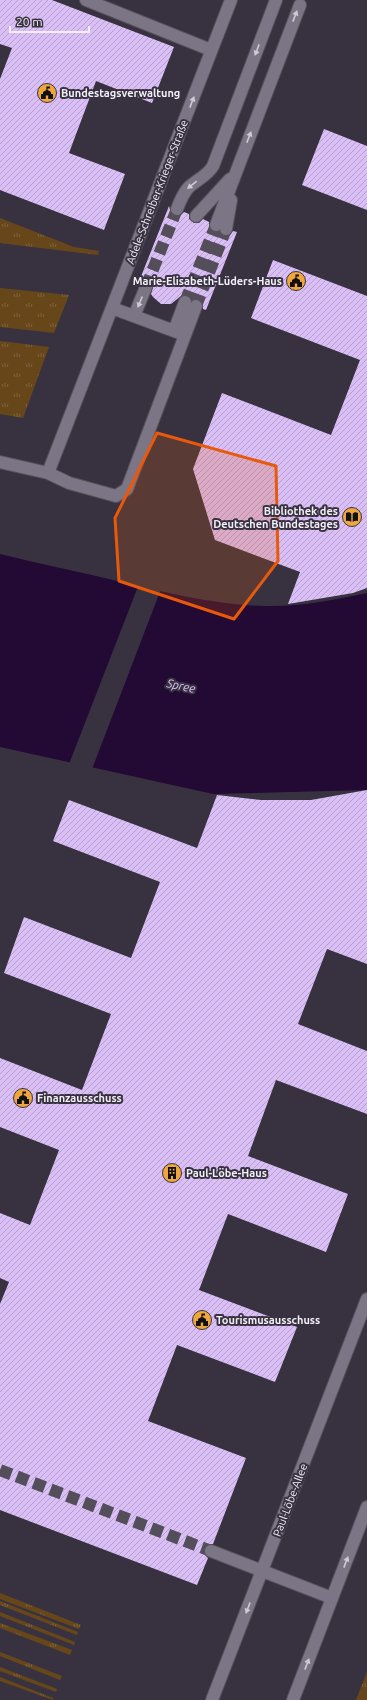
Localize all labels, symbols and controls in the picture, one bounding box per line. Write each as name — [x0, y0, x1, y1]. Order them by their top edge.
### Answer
scale bar — [10, 8, 89, 34]
one-way arrow — [293, 9, 299, 21]
text: 20 m — [16, 15, 43, 28]
one-way arrow — [254, 44, 260, 56]
public building icon: Bundestagsverwaltung — [36, 82, 58, 104]
place label: Bundestagsverwaltung — [61, 87, 180, 99]
one-way arrow — [189, 96, 195, 108]
street label: Adele-Schreiber-Krieger-Straße — [124, 118, 190, 266]
one-way arrow — [247, 131, 253, 143]
one-way arrow — [187, 181, 198, 190]
public building icon: Marie-Elisabeth-Lüders-Haus — [285, 270, 307, 292]
place label: Marie-Elisabeth-Lüders-Haus — [133, 275, 282, 287]
one-way arrow — [137, 296, 143, 308]
place label: Bibliothek des Deutschen Bundestages — [213, 505, 338, 530]
library icon: Bibliothek des Deutschen Bundestages — [341, 506, 363, 528]
water label: Spree — [165, 676, 197, 695]
public building icon: Finanzausschuss — [12, 1087, 34, 1109]
place label: Finanzausschuss — [37, 1092, 122, 1104]
building icon: Paul-Löbe-Haus — [161, 1162, 183, 1184]
place label: Paul-Löbe-Haus — [186, 1167, 267, 1179]
public building icon: Tourismusausschuss — [191, 1309, 213, 1331]
place label: Tourismusausschuss — [216, 1314, 320, 1326]
street label: Paul-Löbe-Allee — [271, 1462, 309, 1538]
one-way arrow — [344, 1555, 350, 1567]
one-way arrow — [245, 1602, 251, 1614]
one-way arrow — [304, 1657, 310, 1669]

